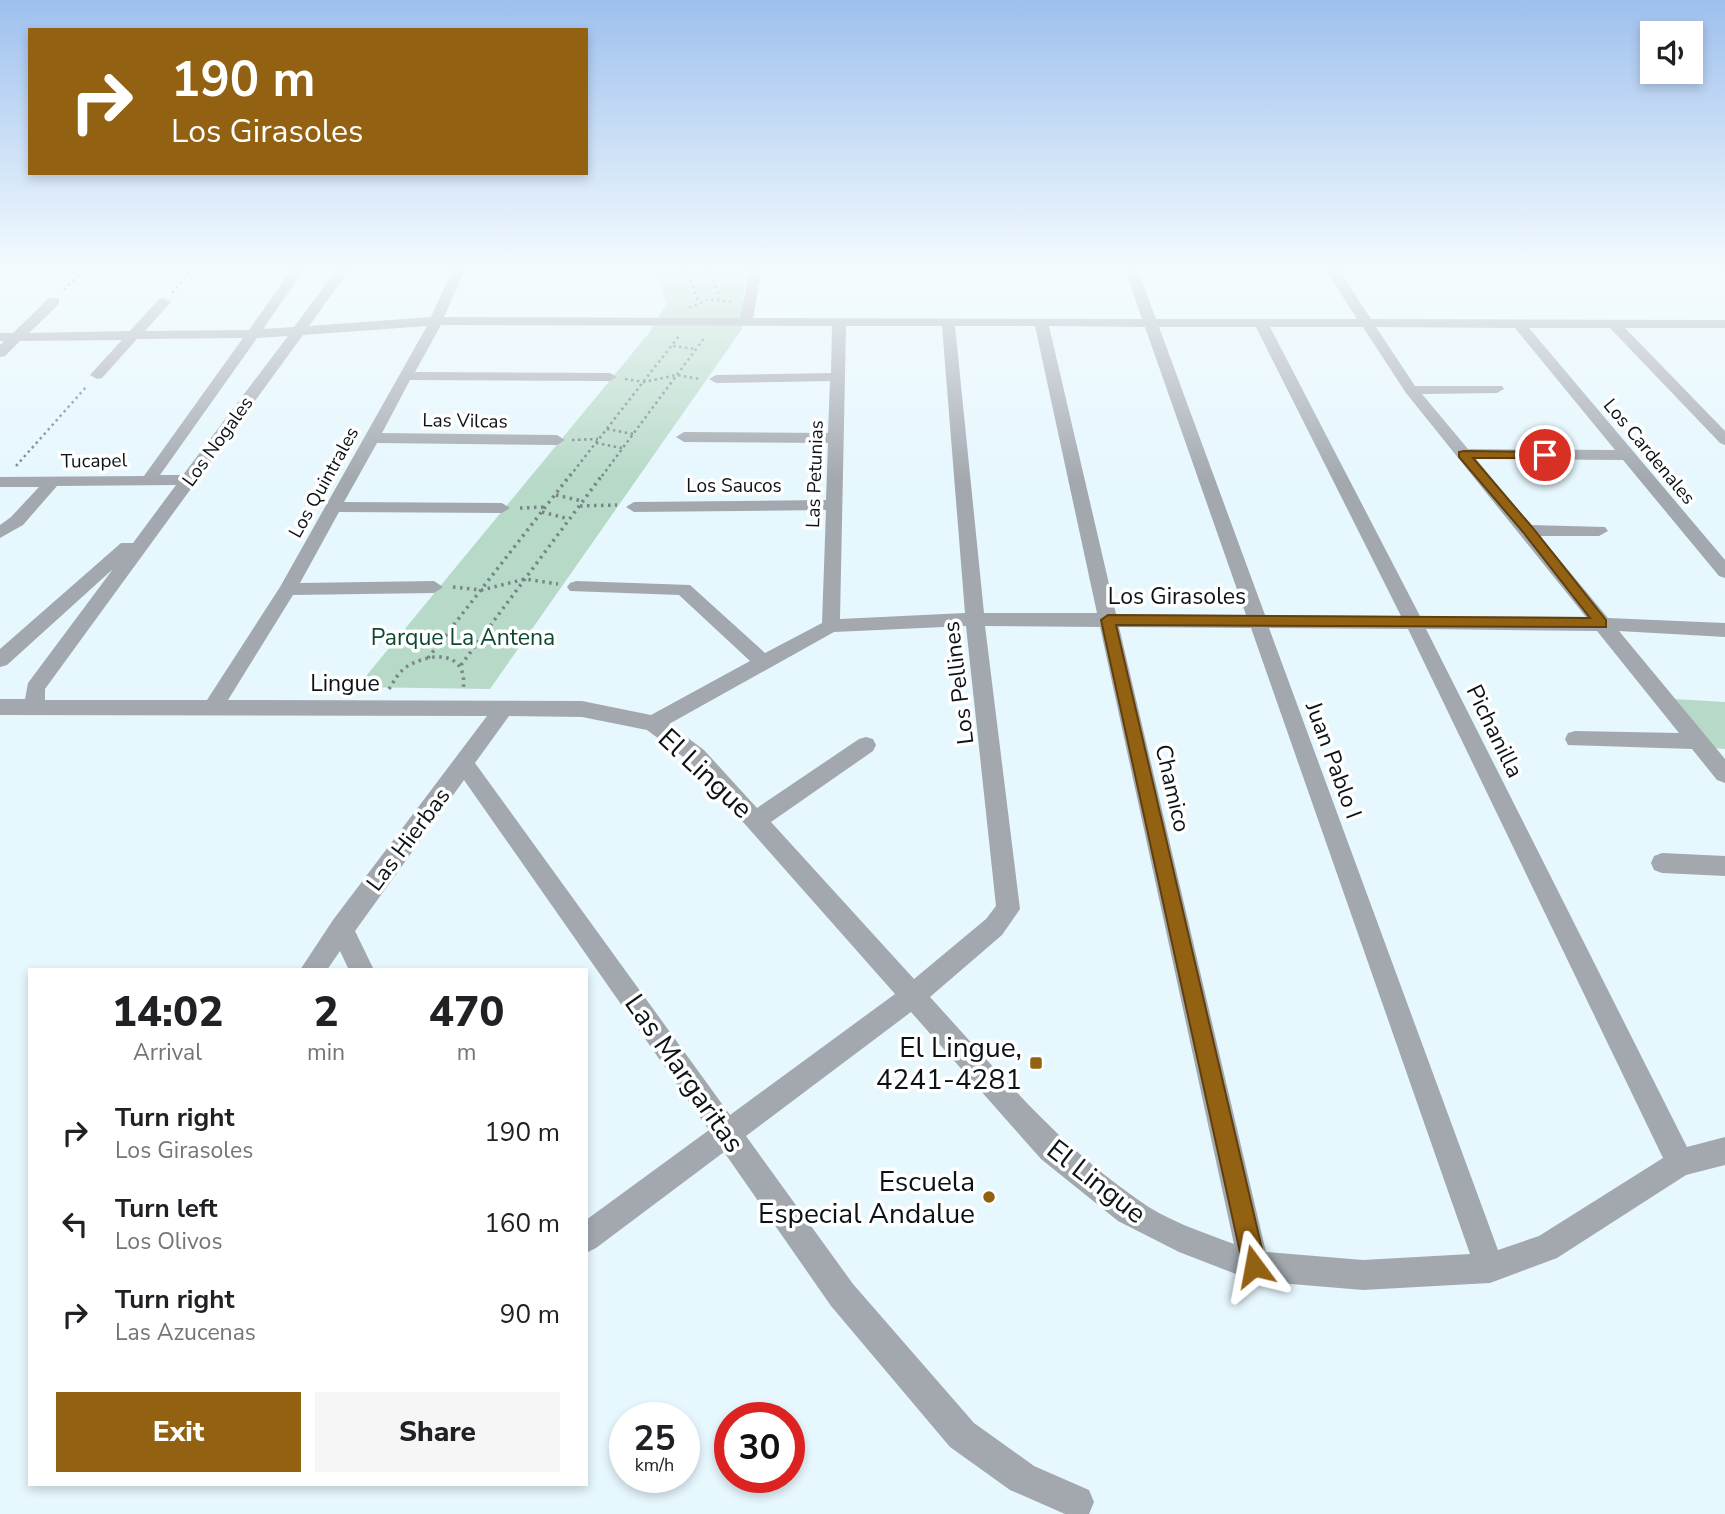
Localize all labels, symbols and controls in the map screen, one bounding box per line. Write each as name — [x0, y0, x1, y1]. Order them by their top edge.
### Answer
map controls — [1640, 21, 1703, 84]
button: sound — [1640, 21, 1703, 84]
text: 190 m — [171, 46, 315, 113]
icon: right — [56, 56, 147, 147]
text: Los Girasoles — [171, 110, 363, 153]
street label: Los Nogales — [176, 391, 259, 492]
street label: Los Cardenales — [1597, 393, 1701, 510]
street label: Las Vilcas — [422, 407, 508, 435]
street label: Las Petunias — [800, 420, 830, 528]
street label: Los Quintrales — [283, 422, 365, 543]
pin — [1515, 425, 1575, 485]
icon: arrive — [1526, 436, 1564, 474]
street label: Tucapel — [61, 447, 128, 475]
street label: Los Saucos — [686, 473, 782, 499]
street label: Los Girasoles — [1108, 581, 1246, 612]
street label: Los Pellines — [936, 620, 981, 746]
park label: Parque La Antena — [371, 622, 555, 653]
street label: Lingue — [310, 668, 380, 699]
street label: Pichanilla — [1459, 679, 1530, 783]
street label: Juan Pablo I — [1298, 696, 1369, 823]
street label: El Lingue — [650, 720, 761, 827]
street label: Chamico — [1147, 741, 1198, 835]
street label: Las Hierbas — [359, 781, 457, 897]
text: 14:02 — [112, 984, 223, 1041]
text: 2 — [313, 984, 339, 1041]
text: 470 — [429, 984, 504, 1041]
street label: Las Margaritas — [615, 987, 753, 1160]
place label: El Lingue, 4241-4281 — [876, 1029, 1022, 1099]
text: Arrival — [133, 1037, 202, 1068]
text: min — [307, 1037, 345, 1068]
text: m — [457, 1037, 476, 1068]
marker: El Lingue, 4241-4281 — [1028, 1055, 1044, 1071]
text: Turn right — [115, 1100, 234, 1135]
icon: right — [56, 1114, 94, 1152]
text: 190 m — [484, 1115, 560, 1150]
street label: El Lingue — [1039, 1131, 1154, 1233]
text: Los Girasoles — [115, 1135, 253, 1166]
place label: Escuela Especial Andalue — [758, 1163, 975, 1233]
marker: Escuela Especial Andalue — [981, 1189, 997, 1205]
text: Turn left — [115, 1191, 218, 1226]
icon: left — [56, 1205, 94, 1243]
text: 160 m — [484, 1206, 560, 1241]
text: Los Olivos — [115, 1226, 222, 1257]
position arrow — [1217, 1229, 1291, 1303]
text: Turn right — [115, 1282, 234, 1317]
icon: right — [56, 1296, 94, 1334]
text: 90 m — [500, 1297, 560, 1332]
text: Las Azucenas — [115, 1317, 256, 1348]
button: Exit — [56, 1392, 301, 1472]
button: Share — [315, 1392, 560, 1472]
speed limit sign: 30 — [714, 1402, 805, 1493]
text: 25 — [633, 1415, 676, 1462]
text: km/h — [635, 1453, 674, 1477]

